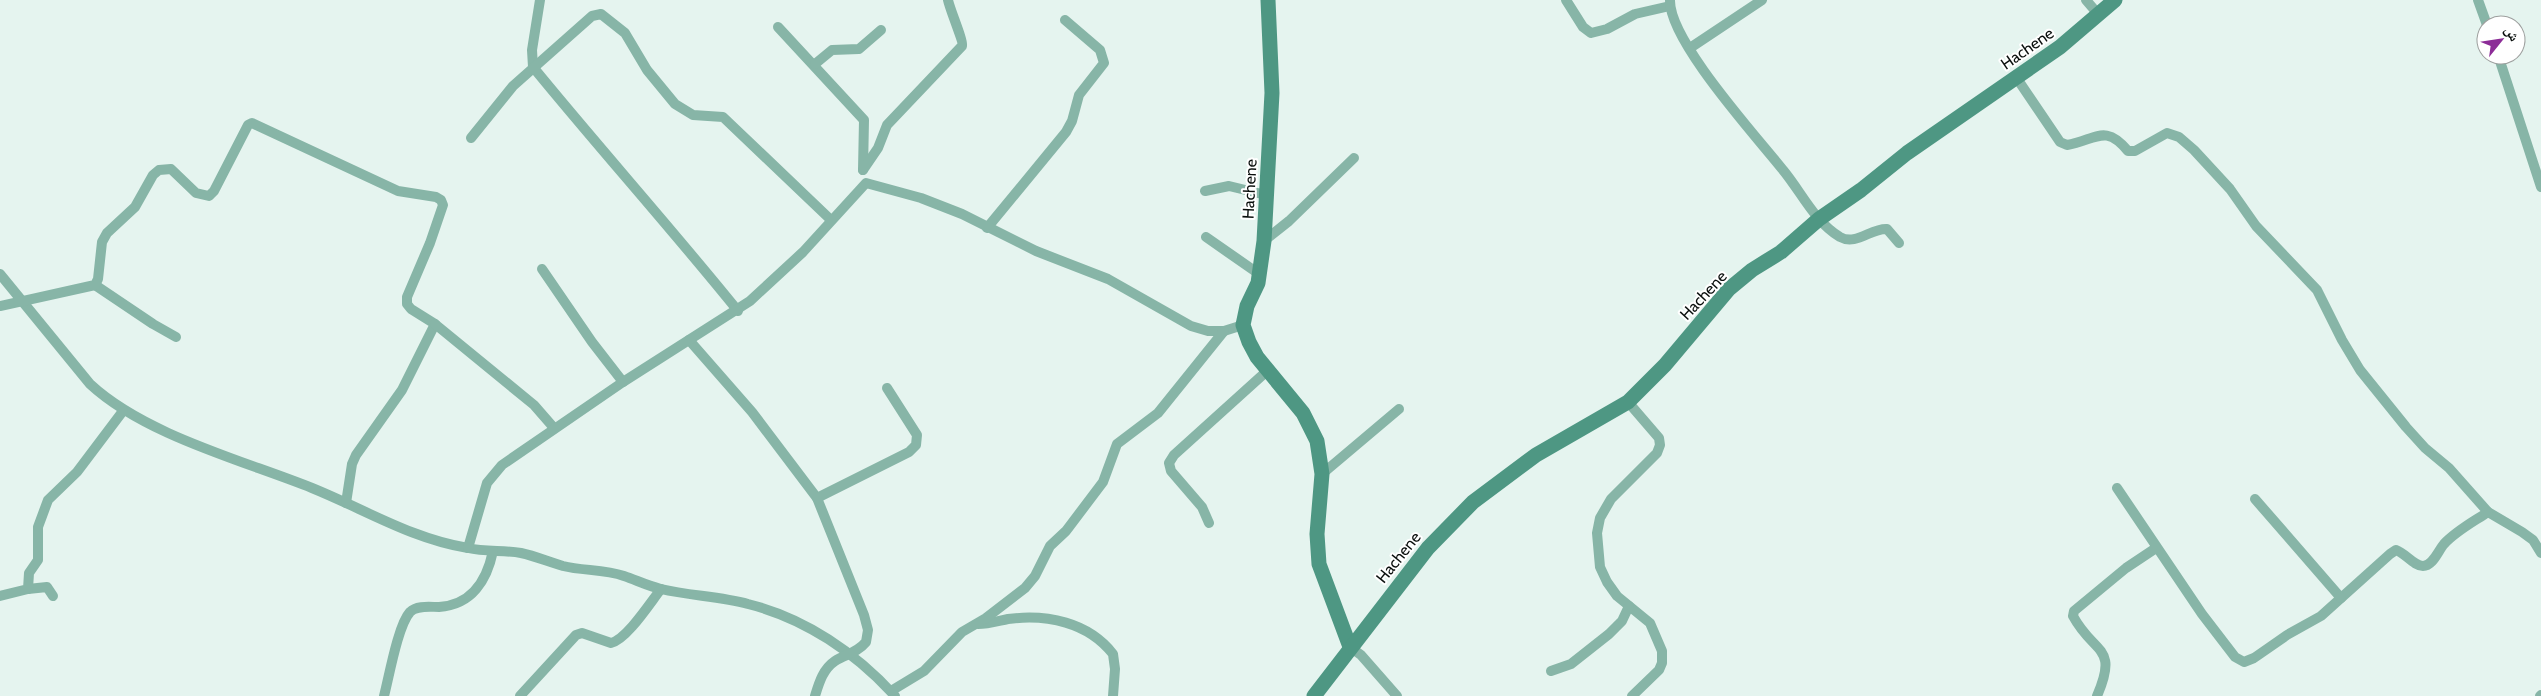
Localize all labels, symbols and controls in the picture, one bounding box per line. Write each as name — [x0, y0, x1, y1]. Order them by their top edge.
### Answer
north arrow — [2476, 15, 2526, 65]
street label: Hachene — [1997, 23, 2057, 73]
text: ش — [2501, 23, 2524, 45]
street label: Hachene — [1238, 159, 1261, 220]
street label: Hachene — [1676, 267, 1731, 324]
street label: Hachene — [1372, 528, 1425, 587]

